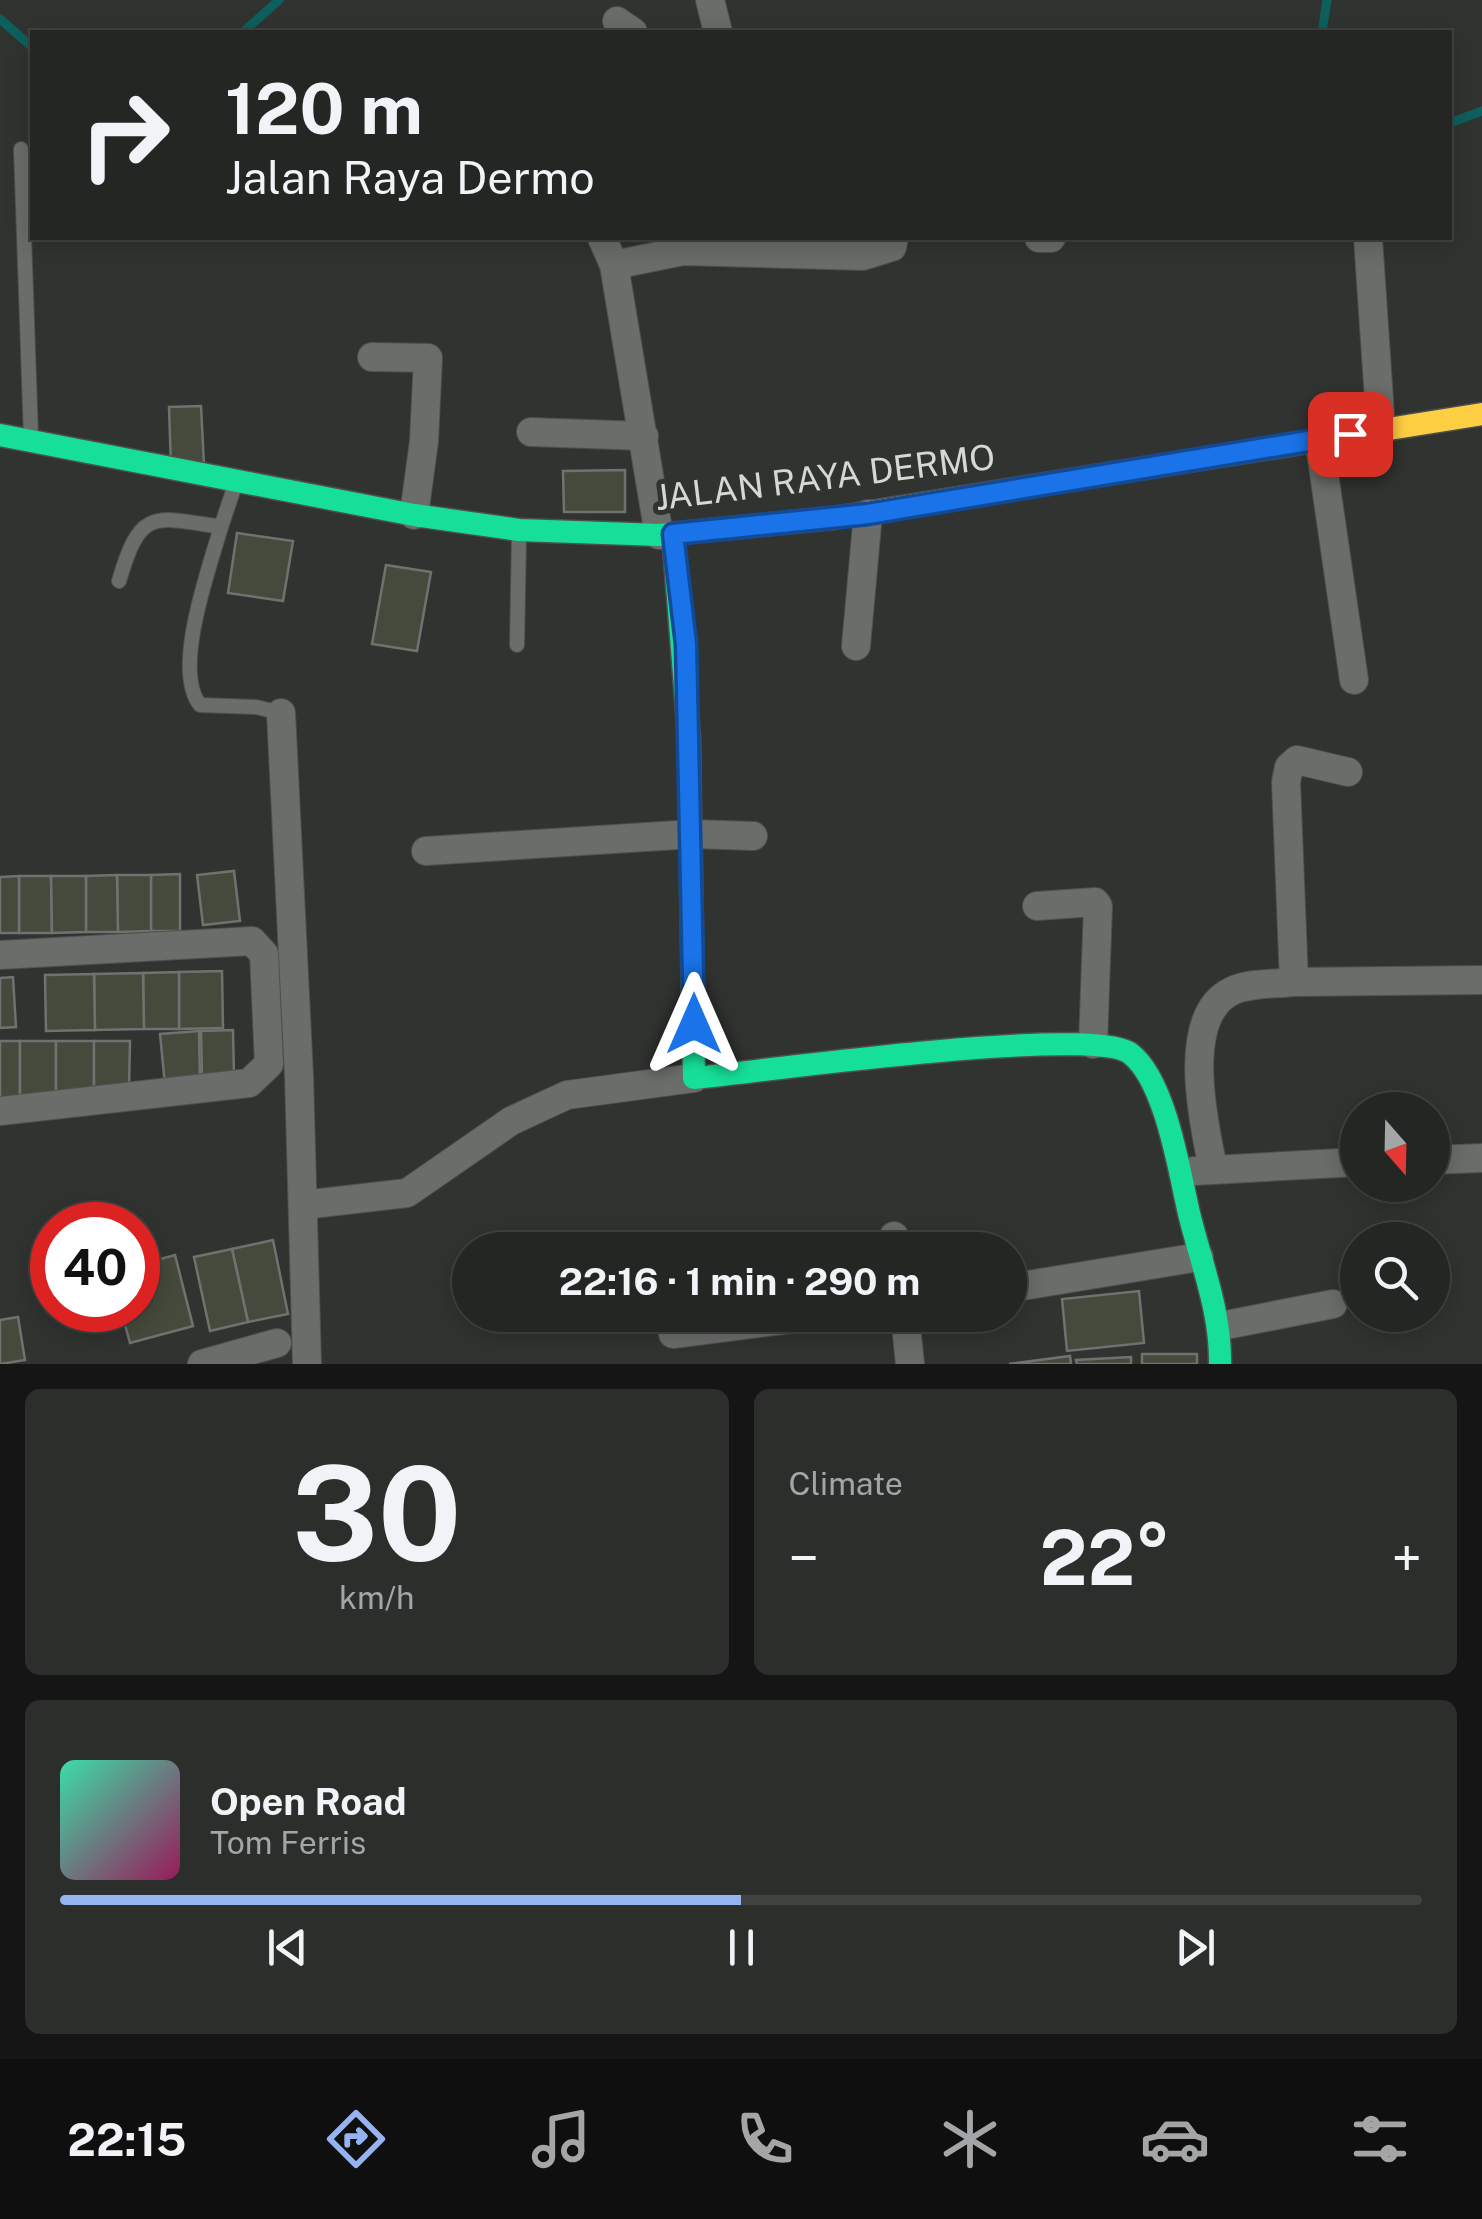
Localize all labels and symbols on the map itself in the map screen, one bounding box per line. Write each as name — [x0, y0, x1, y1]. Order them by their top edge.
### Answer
pin — [1308, 392, 1393, 477]
street label: JALAN RAYA DERMO — [653, 436, 997, 518]
position arrow — [642, 972, 746, 1076]
north arrow — [1340, 1092, 1450, 1202]
speed limit sign: 40 — [30, 1202, 160, 1332]

